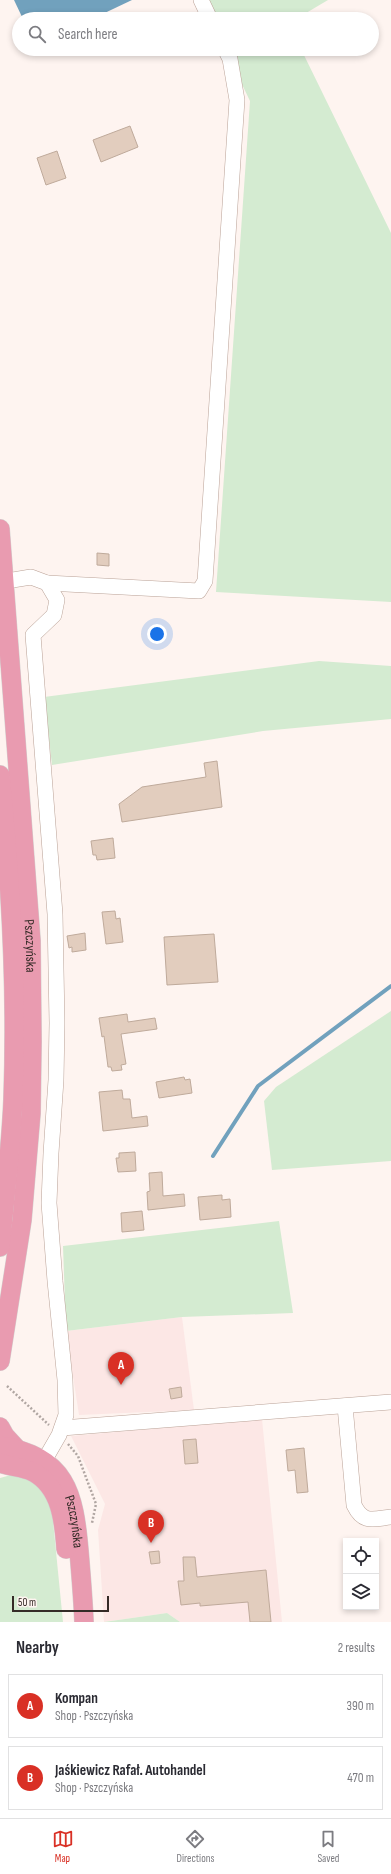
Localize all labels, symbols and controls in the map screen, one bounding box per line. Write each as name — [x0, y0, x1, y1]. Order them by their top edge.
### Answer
search box — [12, 12, 379, 56]
icon: search — [26, 23, 48, 45]
text: Search here — [58, 25, 118, 44]
your location — [147, 624, 167, 644]
street label: Pszczyńska — [20, 919, 39, 973]
pin: A — [108, 1352, 134, 1385]
street label: Pszczyńska — [61, 1493, 87, 1549]
pin: B — [138, 1510, 164, 1543]
map controls — [343, 1538, 379, 1610]
button: locate — [343, 1538, 379, 1574]
button: layers — [343, 1574, 379, 1610]
scale bar — [12, 1594, 109, 1613]
text: 50 m — [18, 1596, 36, 1609]
text: Nearby — [16, 1638, 59, 1658]
text: 2 results — [338, 1640, 375, 1656]
text: Kompan — [55, 1689, 98, 1708]
text: A — [27, 1698, 33, 1714]
text: 390 m — [347, 1698, 374, 1714]
text: Shop · Pszczyńska — [55, 1708, 133, 1724]
text: Jaśkiewicz Rafał. Autohandel — [55, 1761, 206, 1780]
text: B — [27, 1770, 33, 1786]
text: 470 m — [347, 1770, 374, 1786]
text: Shop · Pszczyńska — [55, 1780, 133, 1796]
tab: Map — [52, 1828, 74, 1865]
tab: Directions — [177, 1828, 214, 1865]
tab: Saved — [317, 1828, 339, 1865]

